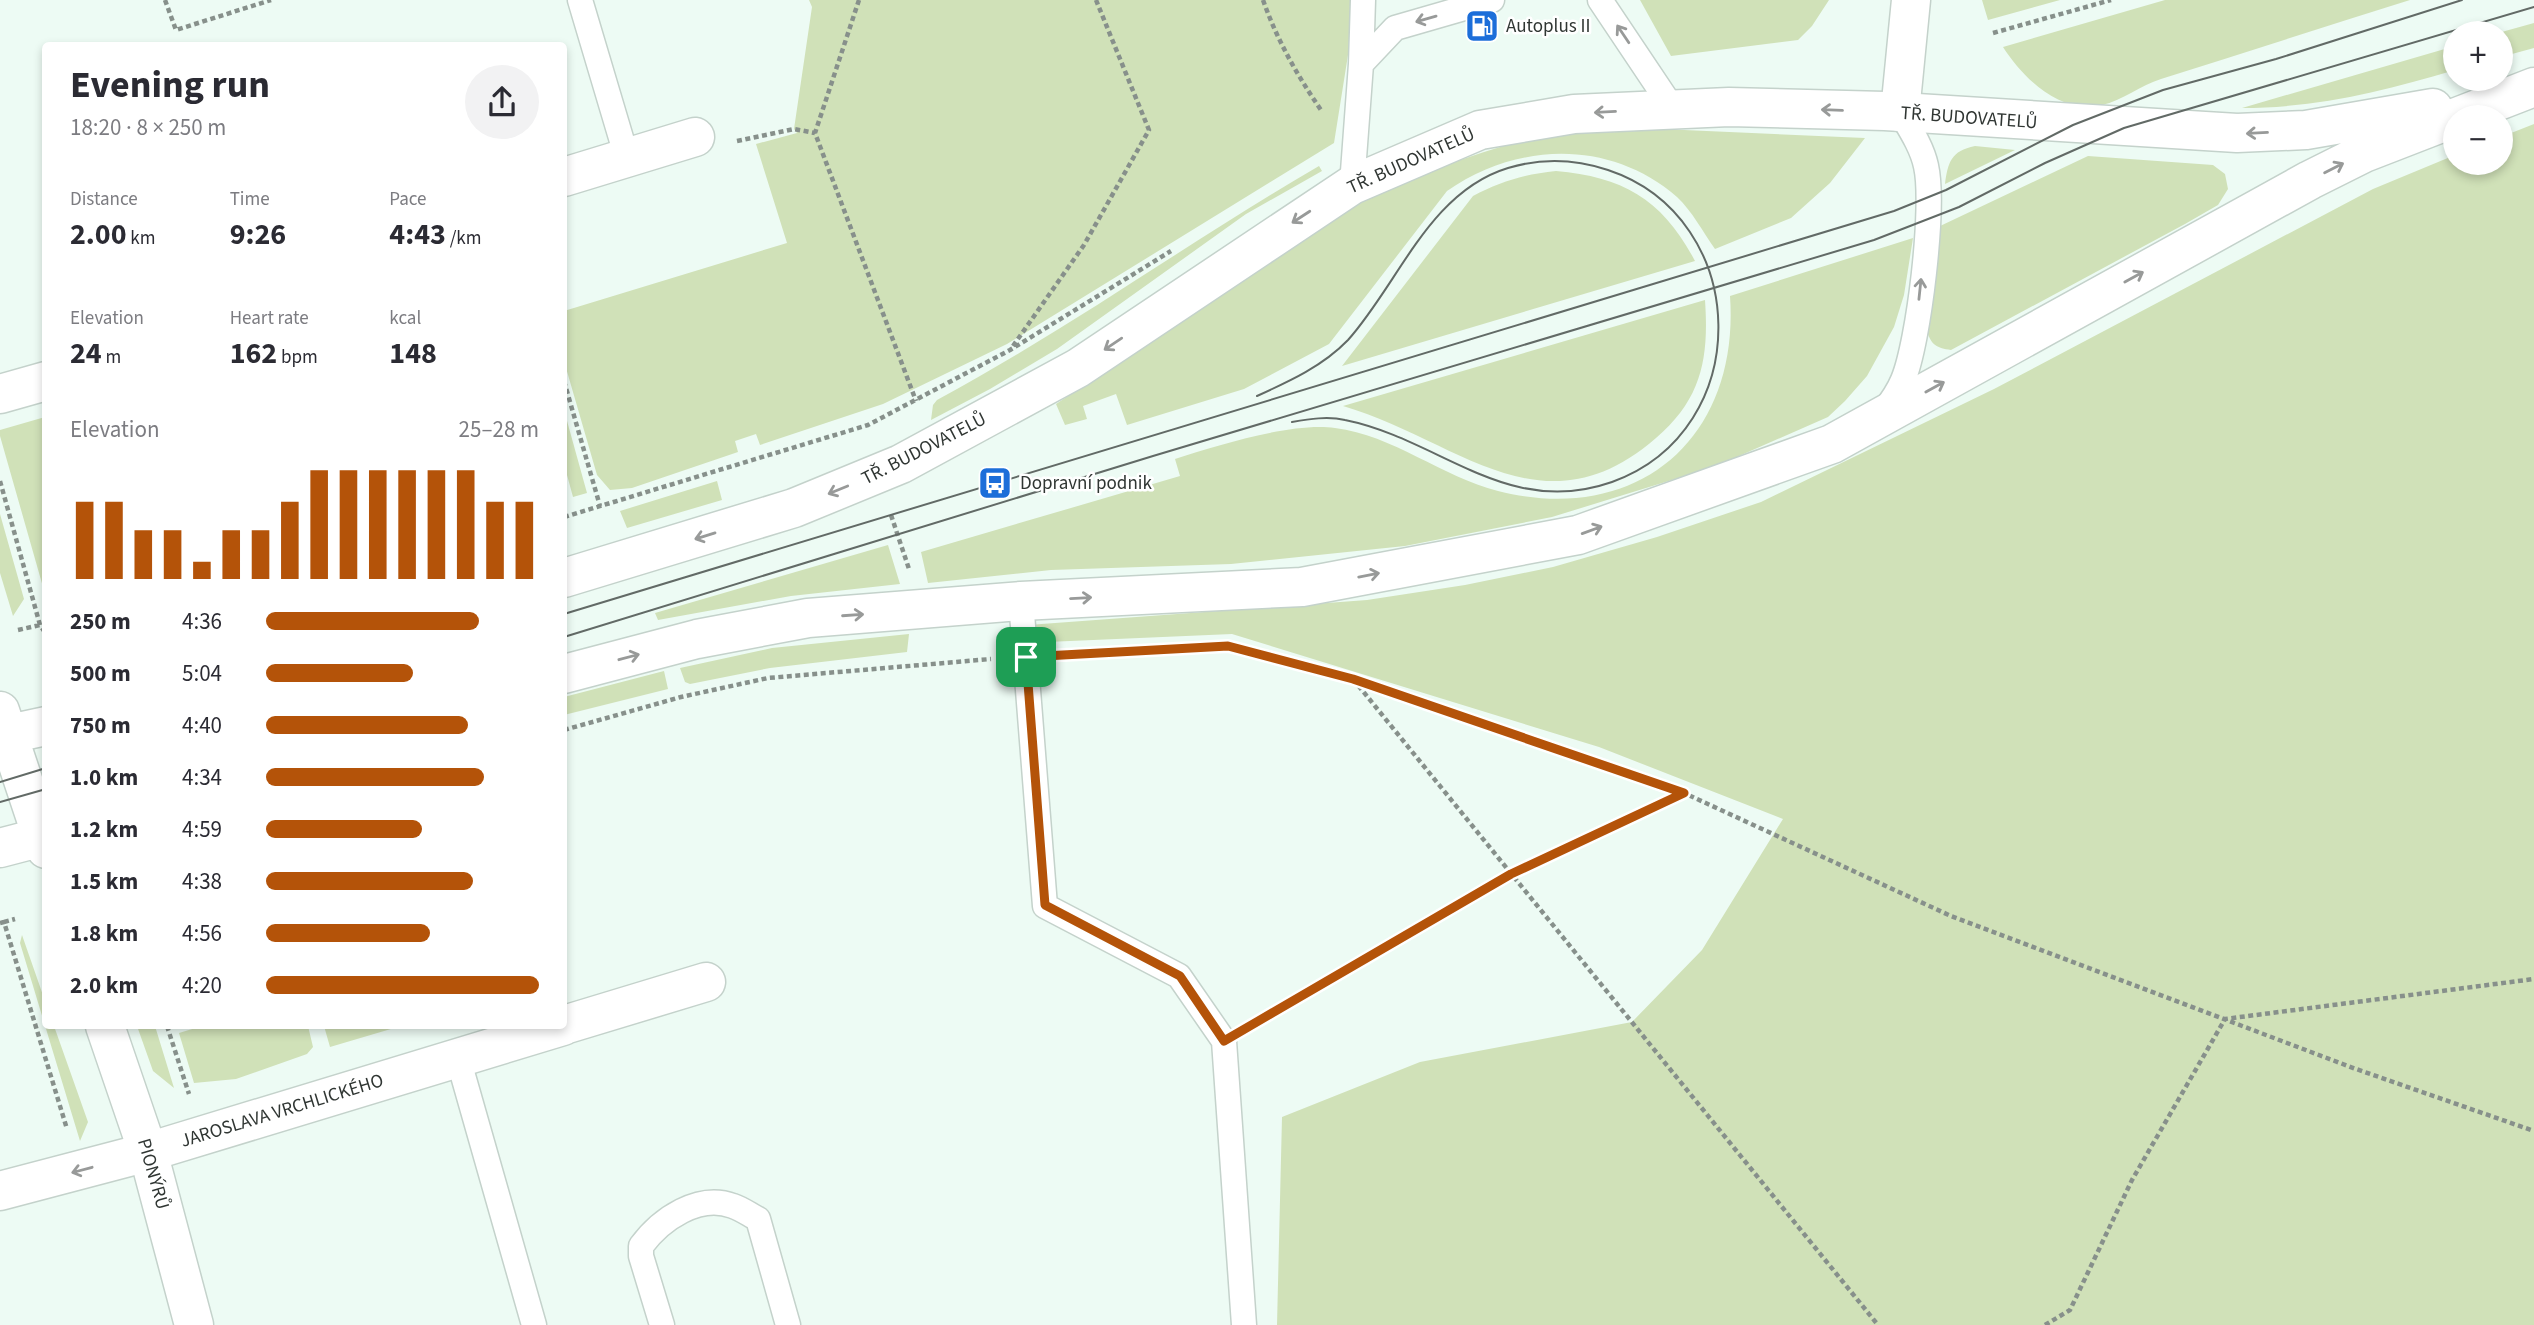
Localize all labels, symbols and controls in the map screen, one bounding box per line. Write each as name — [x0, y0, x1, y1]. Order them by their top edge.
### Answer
fuel station icon: Autoplus II — [1463, 7, 1501, 45]
one-way arrow — [1415, 13, 1438, 26]
place label: Autoplus II — [1506, 13, 1590, 40]
map controls — [2443, 21, 2513, 175]
button: + — [2443, 21, 2513, 91]
one-way arrow — [1616, 25, 1630, 44]
text: Evening run — [70, 58, 270, 112]
button: share — [465, 65, 539, 139]
street label: TŘ. BUDOVATELŮ — [1900, 100, 2038, 136]
one-way arrow — [1821, 103, 1844, 117]
button: − — [2443, 105, 2513, 175]
one-way arrow — [1594, 106, 1617, 119]
text: 18:20 · 8 × 250 m — [70, 111, 226, 144]
street label: TŘ. BUDOVATELŮ — [1343, 121, 1479, 201]
one-way arrow — [2245, 126, 2268, 139]
one-way arrow — [2323, 161, 2344, 175]
text: Distance — [70, 186, 138, 213]
text: Time — [230, 186, 270, 213]
text: Pace — [389, 186, 427, 213]
one-way arrow — [1292, 210, 1312, 224]
text: 2.00 — [70, 213, 127, 256]
text: 9:26 — [230, 213, 286, 256]
text: 4:43 — [389, 213, 446, 256]
text: km — [127, 225, 156, 252]
text: /km — [446, 225, 481, 252]
one-way arrow — [2123, 270, 2144, 283]
one-way arrow — [1914, 278, 1927, 301]
text: Elevation — [70, 305, 144, 332]
text: Heart rate — [230, 305, 309, 332]
text: kcal — [389, 305, 421, 332]
text: 24 — [70, 332, 102, 375]
text: 162 — [230, 332, 277, 375]
text: 148 — [389, 332, 437, 375]
one-way arrow — [1104, 337, 1123, 351]
text: m — [102, 344, 121, 371]
text: bpm — [277, 344, 318, 371]
one-way arrow — [1924, 380, 1945, 393]
street label: TŘ. BUDOVATELŮ — [857, 406, 991, 492]
text: Elevation — [70, 413, 160, 446]
text: 25–28 m — [459, 413, 539, 446]
bus stop icon: Dopravní podnik — [976, 464, 1014, 502]
place label: Dopravní podnik — [1020, 470, 1152, 497]
one-way arrow — [828, 485, 849, 498]
one-way arrow — [1581, 523, 1603, 536]
one-way arrow — [694, 530, 716, 543]
one-way arrow — [1357, 567, 1380, 581]
one-way arrow — [1069, 591, 1092, 604]
text: 250 m — [70, 605, 131, 638]
text: 4:36 — [182, 605, 222, 638]
one-way arrow — [841, 608, 863, 621]
pin — [996, 627, 1056, 687]
icon: arrive — [1007, 638, 1045, 676]
one-way arrow — [618, 650, 640, 663]
text: 500 m — [70, 657, 131, 690]
text: 5:04 — [182, 657, 222, 690]
text: 750 m — [70, 709, 131, 742]
text: 4:40 — [182, 709, 222, 742]
text: 1.0 km — [70, 761, 138, 794]
text: 4:34 — [182, 761, 222, 794]
text: 1.2 km — [70, 813, 138, 846]
text: 4:59 — [182, 813, 222, 846]
text: 1.5 km — [70, 865, 138, 898]
text: 4:38 — [182, 865, 222, 898]
text: 1.8 km — [70, 917, 138, 950]
text: 4:56 — [182, 917, 222, 950]
text: 2.0 km — [70, 969, 138, 1002]
text: 4:20 — [182, 969, 222, 1002]
street label: JAROSLAVA VRCHLICKÉHO — [177, 1067, 387, 1155]
street label: PIONÝRŮ — [130, 1135, 176, 1213]
one-way arrow — [71, 1164, 93, 1177]

